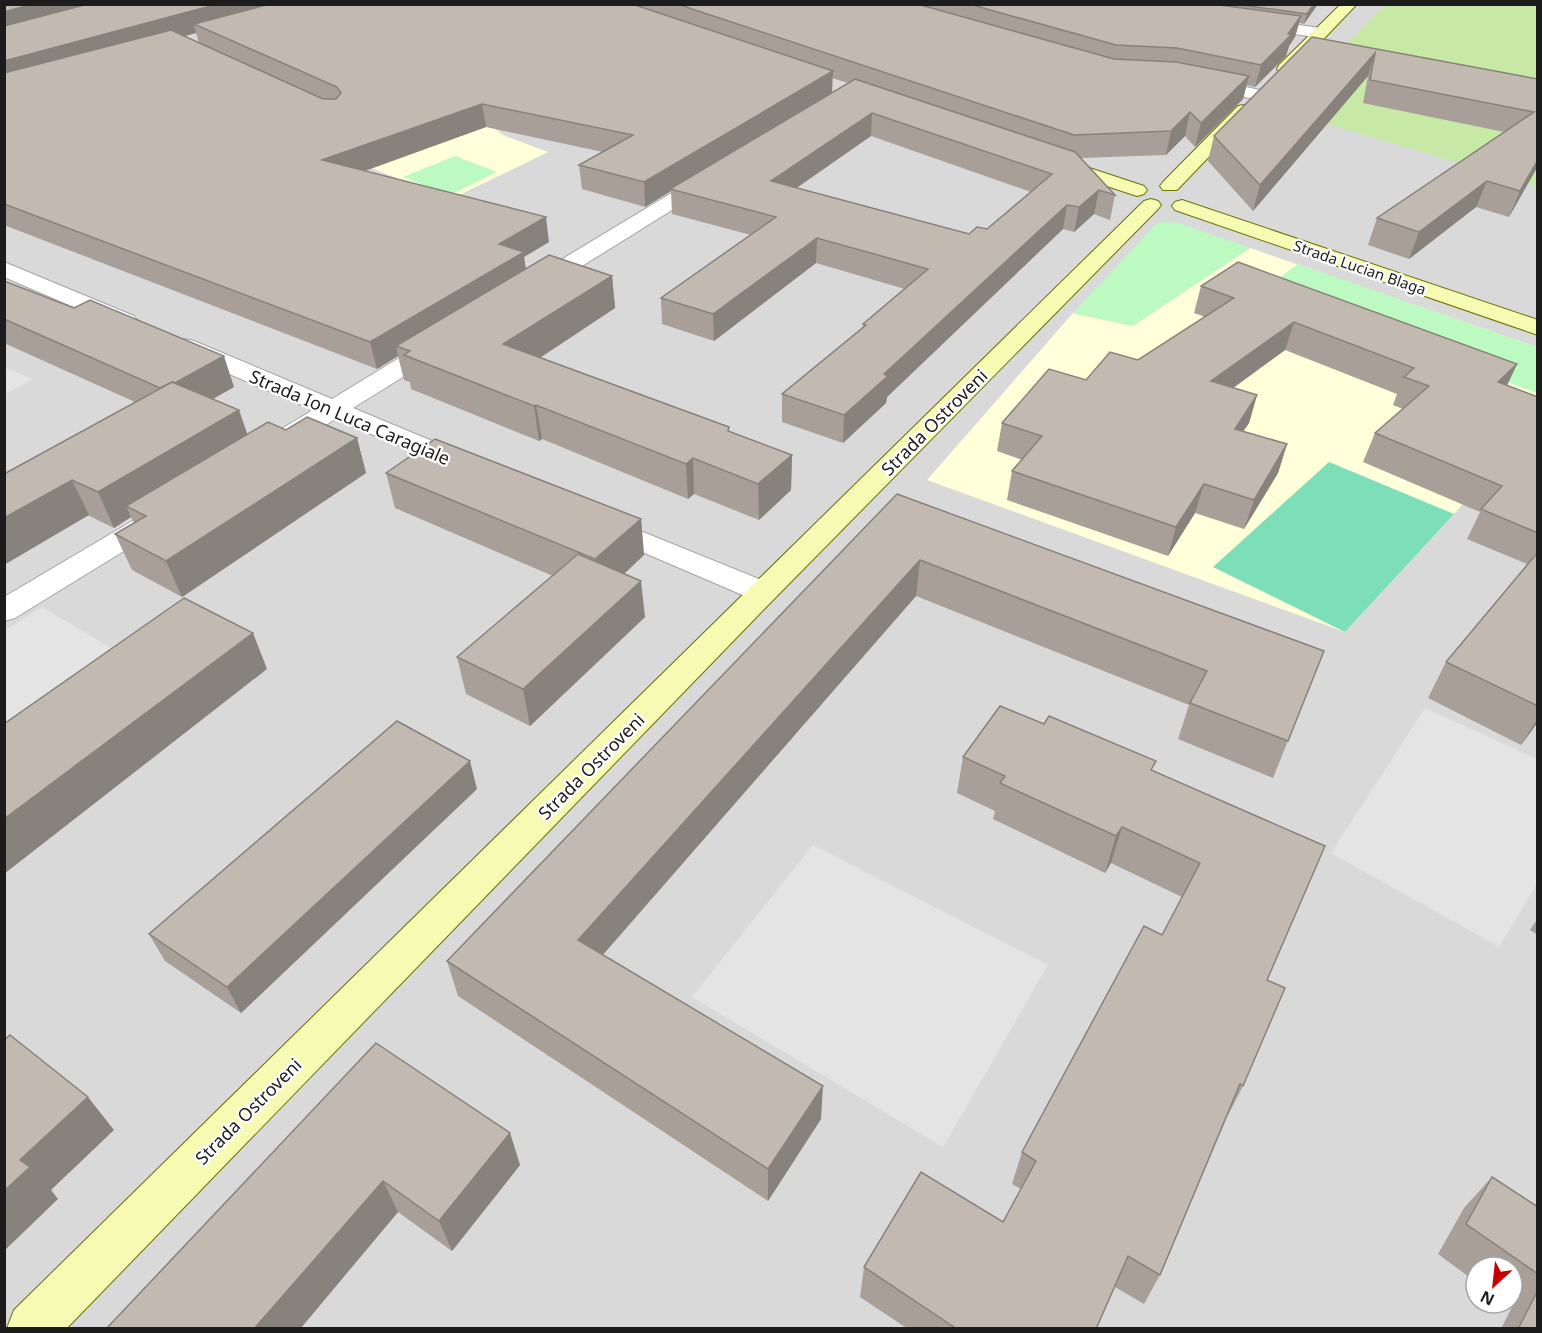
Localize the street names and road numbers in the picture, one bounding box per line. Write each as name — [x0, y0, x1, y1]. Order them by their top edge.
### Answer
street label: Strada Lucian Blaga — [1291, 235, 1429, 299]
street label: Strada Ion Luca Caragiale — [246, 364, 454, 470]
street label: Strada Ostroveni — [876, 364, 992, 480]
street label: Strada Ostroveni — [533, 708, 649, 824]
street label: Strada Ostroveni — [190, 1053, 306, 1169]

